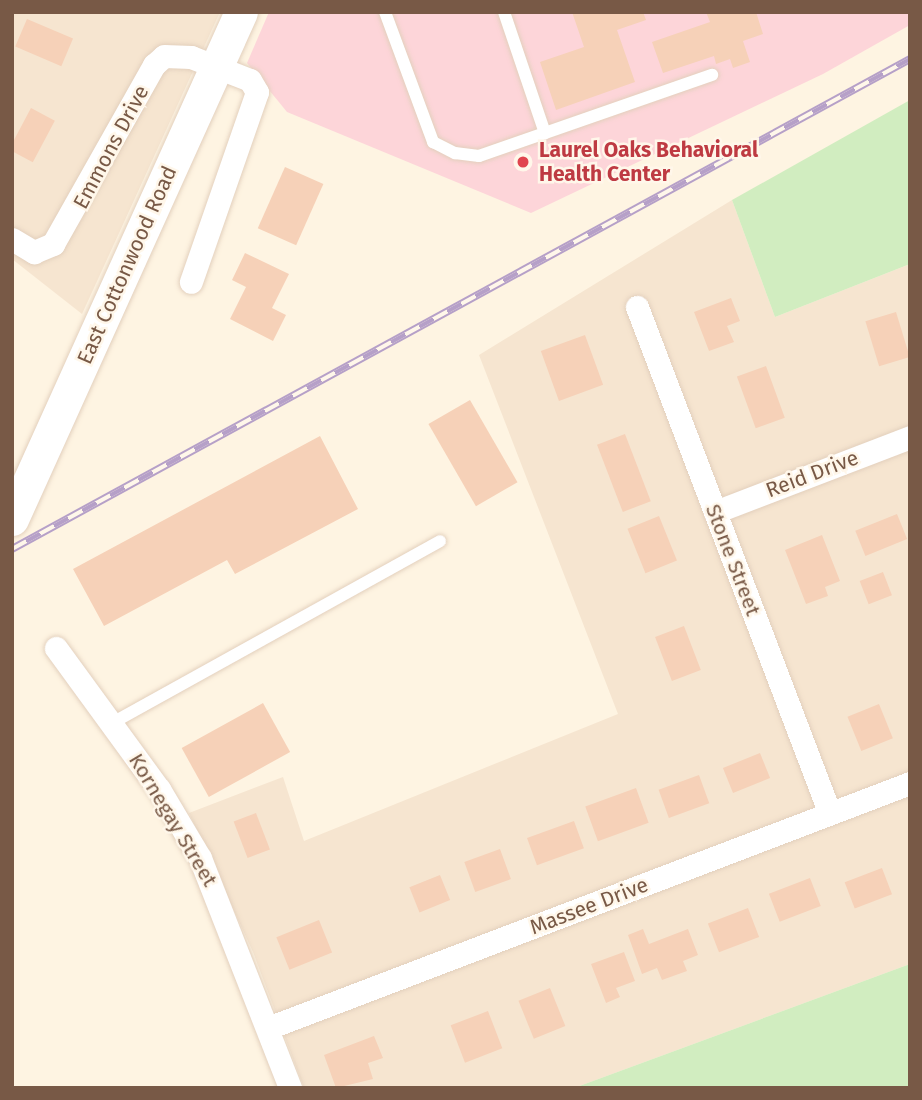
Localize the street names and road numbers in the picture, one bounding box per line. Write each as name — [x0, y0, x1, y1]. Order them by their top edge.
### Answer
street label: Emmons Drive — [68, 81, 154, 213]
street label: East Cottonwood Road — [72, 162, 182, 368]
street label: Reid Drive — [762, 445, 862, 503]
street label: Stone Street — [700, 501, 766, 619]
street label: Kornegay Street — [123, 749, 223, 891]
street label: Massee Drive — [526, 872, 652, 940]

